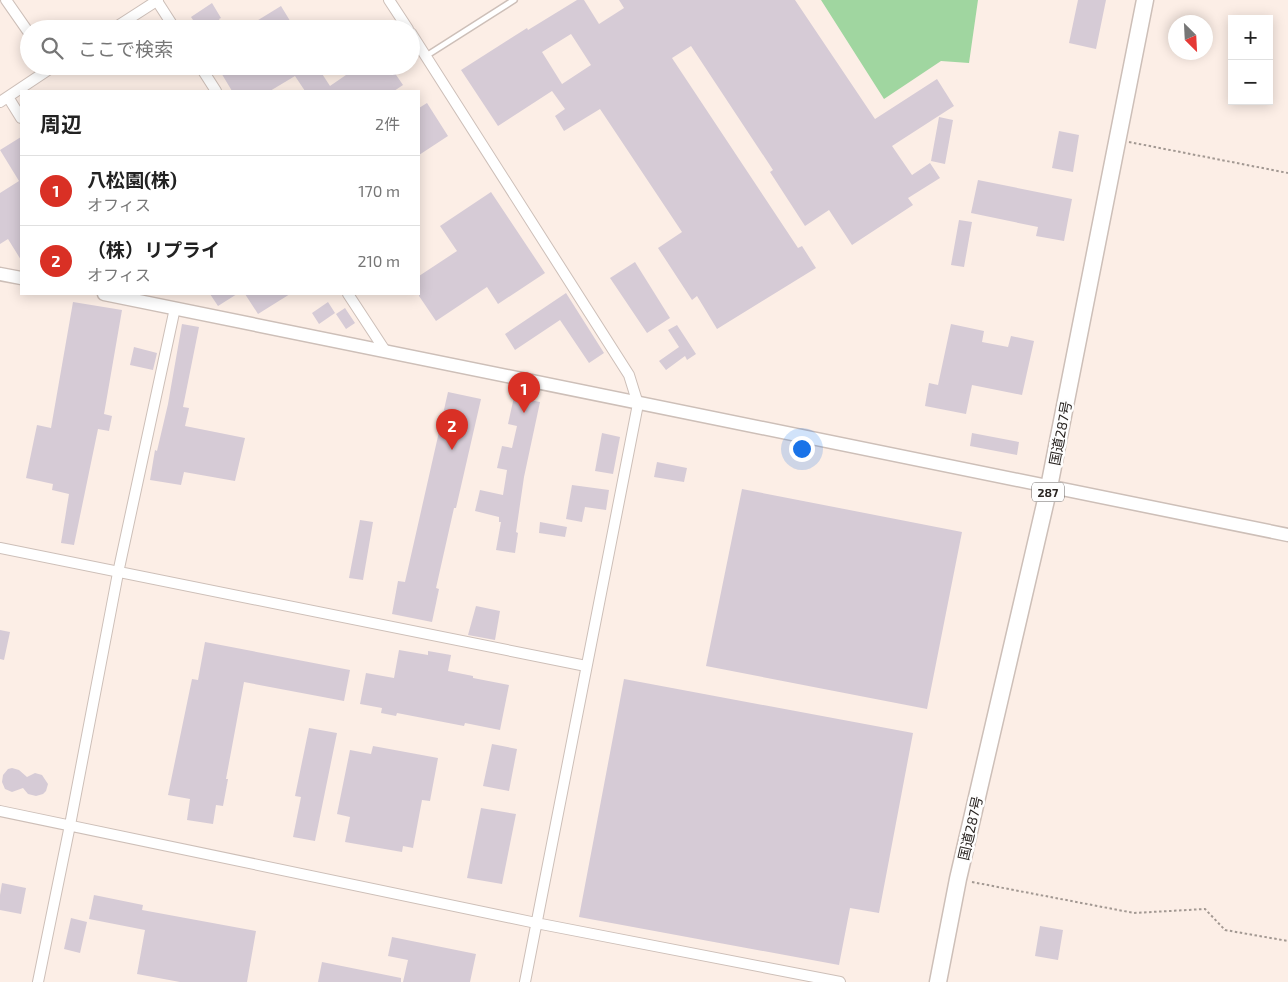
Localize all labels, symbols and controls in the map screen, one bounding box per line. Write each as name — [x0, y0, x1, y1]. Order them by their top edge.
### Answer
north arrow — [1168, 15, 1213, 60]
map controls — [1228, 15, 1273, 105]
button: + — [1228, 15, 1273, 60]
search box — [20, 20, 420, 75]
icon: search — [38, 34, 66, 62]
text: ここで検索 — [78, 37, 173, 60]
button: − — [1228, 60, 1273, 105]
text: 周辺 — [40, 111, 82, 136]
text: 2件 — [375, 114, 400, 133]
text: 八松園(株) — [87, 168, 177, 191]
text: 1 — [53, 181, 59, 200]
text: 170 m — [358, 181, 400, 200]
text: オフィス — [87, 195, 151, 214]
text: （株）リプライ — [87, 238, 220, 261]
text: 2 — [51, 251, 61, 270]
text: 210 m — [357, 251, 400, 270]
text: オフィス — [87, 265, 151, 284]
pin: 1 — [508, 372, 540, 413]
street label: 国道287号 — [1045, 399, 1075, 467]
pin: 2 — [436, 409, 468, 450]
your location — [789, 436, 815, 462]
road number: 287 — [1032, 482, 1064, 502]
street label: 国道287号 — [954, 794, 986, 862]

